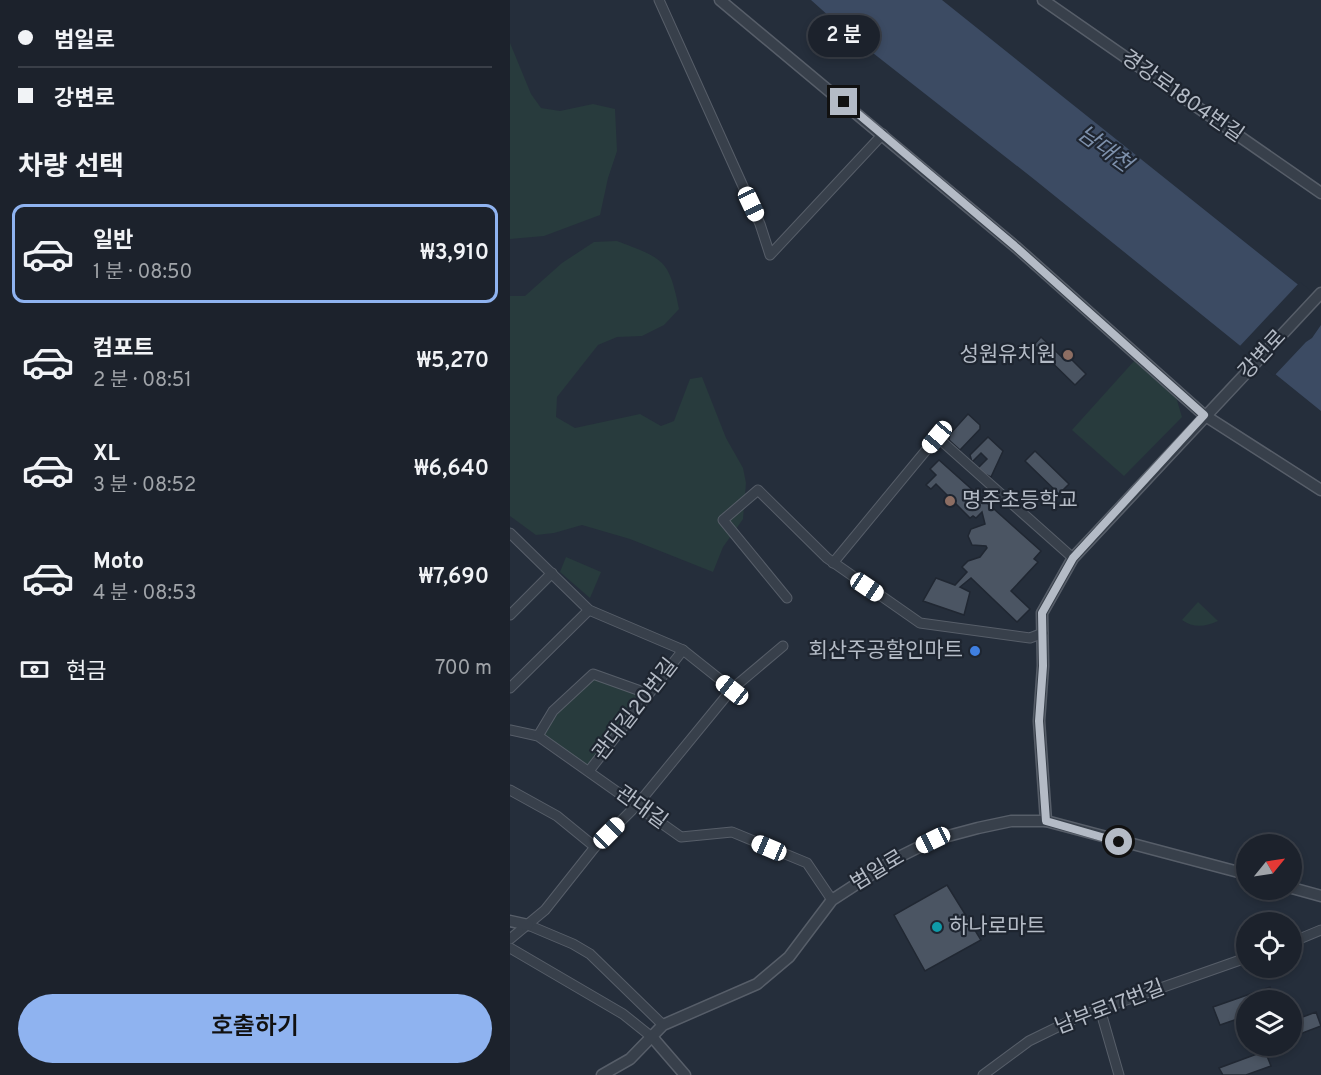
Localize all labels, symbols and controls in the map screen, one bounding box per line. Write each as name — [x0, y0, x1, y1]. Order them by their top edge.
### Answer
callout: 2 분 — [808, 15, 880, 57]
text: 2 분 — [826, 23, 862, 49]
text: 범일로 — [54, 28, 115, 55]
street label: 경강로1804번길 — [1115, 45, 1249, 149]
text: 강변로 — [54, 86, 115, 113]
route end — [830, 88, 857, 115]
water label: 남대천 — [1071, 121, 1139, 180]
text: 차량 선택 — [18, 151, 124, 185]
car — [735, 184, 767, 224]
icon: car — [21, 227, 75, 281]
text: 일반 — [93, 228, 133, 255]
text: ₩3,910 — [420, 240, 489, 267]
text: 1 분 · 08:50 — [93, 260, 192, 286]
street label: 강변로 — [1233, 325, 1293, 385]
icon: car — [21, 335, 75, 389]
text: 컴포트 — [93, 336, 154, 363]
place label: 성원유치원 — [959, 342, 1056, 369]
text: ₩5,270 — [417, 348, 489, 375]
marker: 성원유치원 — [1061, 348, 1075, 362]
text: 2 분 · 08:51 — [93, 368, 192, 394]
car — [919, 417, 955, 457]
text: XL — [93, 441, 120, 468]
icon: car — [21, 443, 75, 497]
text: ₩6,640 — [414, 456, 489, 483]
text: 3 분 · 08:52 — [93, 473, 196, 499]
place label: 명주초등학교 — [962, 488, 1078, 515]
marker: 명주초등학교 — [943, 494, 957, 508]
text: Moto — [93, 549, 144, 576]
icon: car — [21, 551, 75, 605]
text: ₩7,690 — [419, 564, 489, 591]
car — [847, 569, 887, 605]
text: 4 분 · 08:53 — [93, 581, 196, 607]
place label: 회산주공할인마트 — [808, 638, 963, 665]
marker: 회산주공할인마트 — [968, 644, 982, 658]
icon: cash — [18, 653, 51, 686]
street label: 관대길20번길 — [588, 653, 684, 767]
text: 700 m — [435, 656, 492, 682]
text: 현금 — [66, 659, 106, 686]
car — [712, 672, 752, 708]
street label: 관대길 — [610, 780, 672, 836]
car — [590, 814, 628, 852]
car — [913, 824, 953, 856]
route start — [1105, 828, 1132, 855]
car — [749, 833, 789, 863]
north arrow — [1236, 834, 1302, 900]
map controls — [1236, 834, 1302, 1056]
street label: 범일로 — [846, 845, 910, 897]
button: locate — [1236, 912, 1302, 978]
place label: 하나로마트 — [949, 914, 1046, 941]
marker: 하나로마트 — [930, 920, 944, 934]
street label: 남부로17번길 — [1051, 975, 1169, 1041]
button: layers — [1236, 990, 1302, 1056]
button: 호출하기 — [18, 994, 492, 1063]

